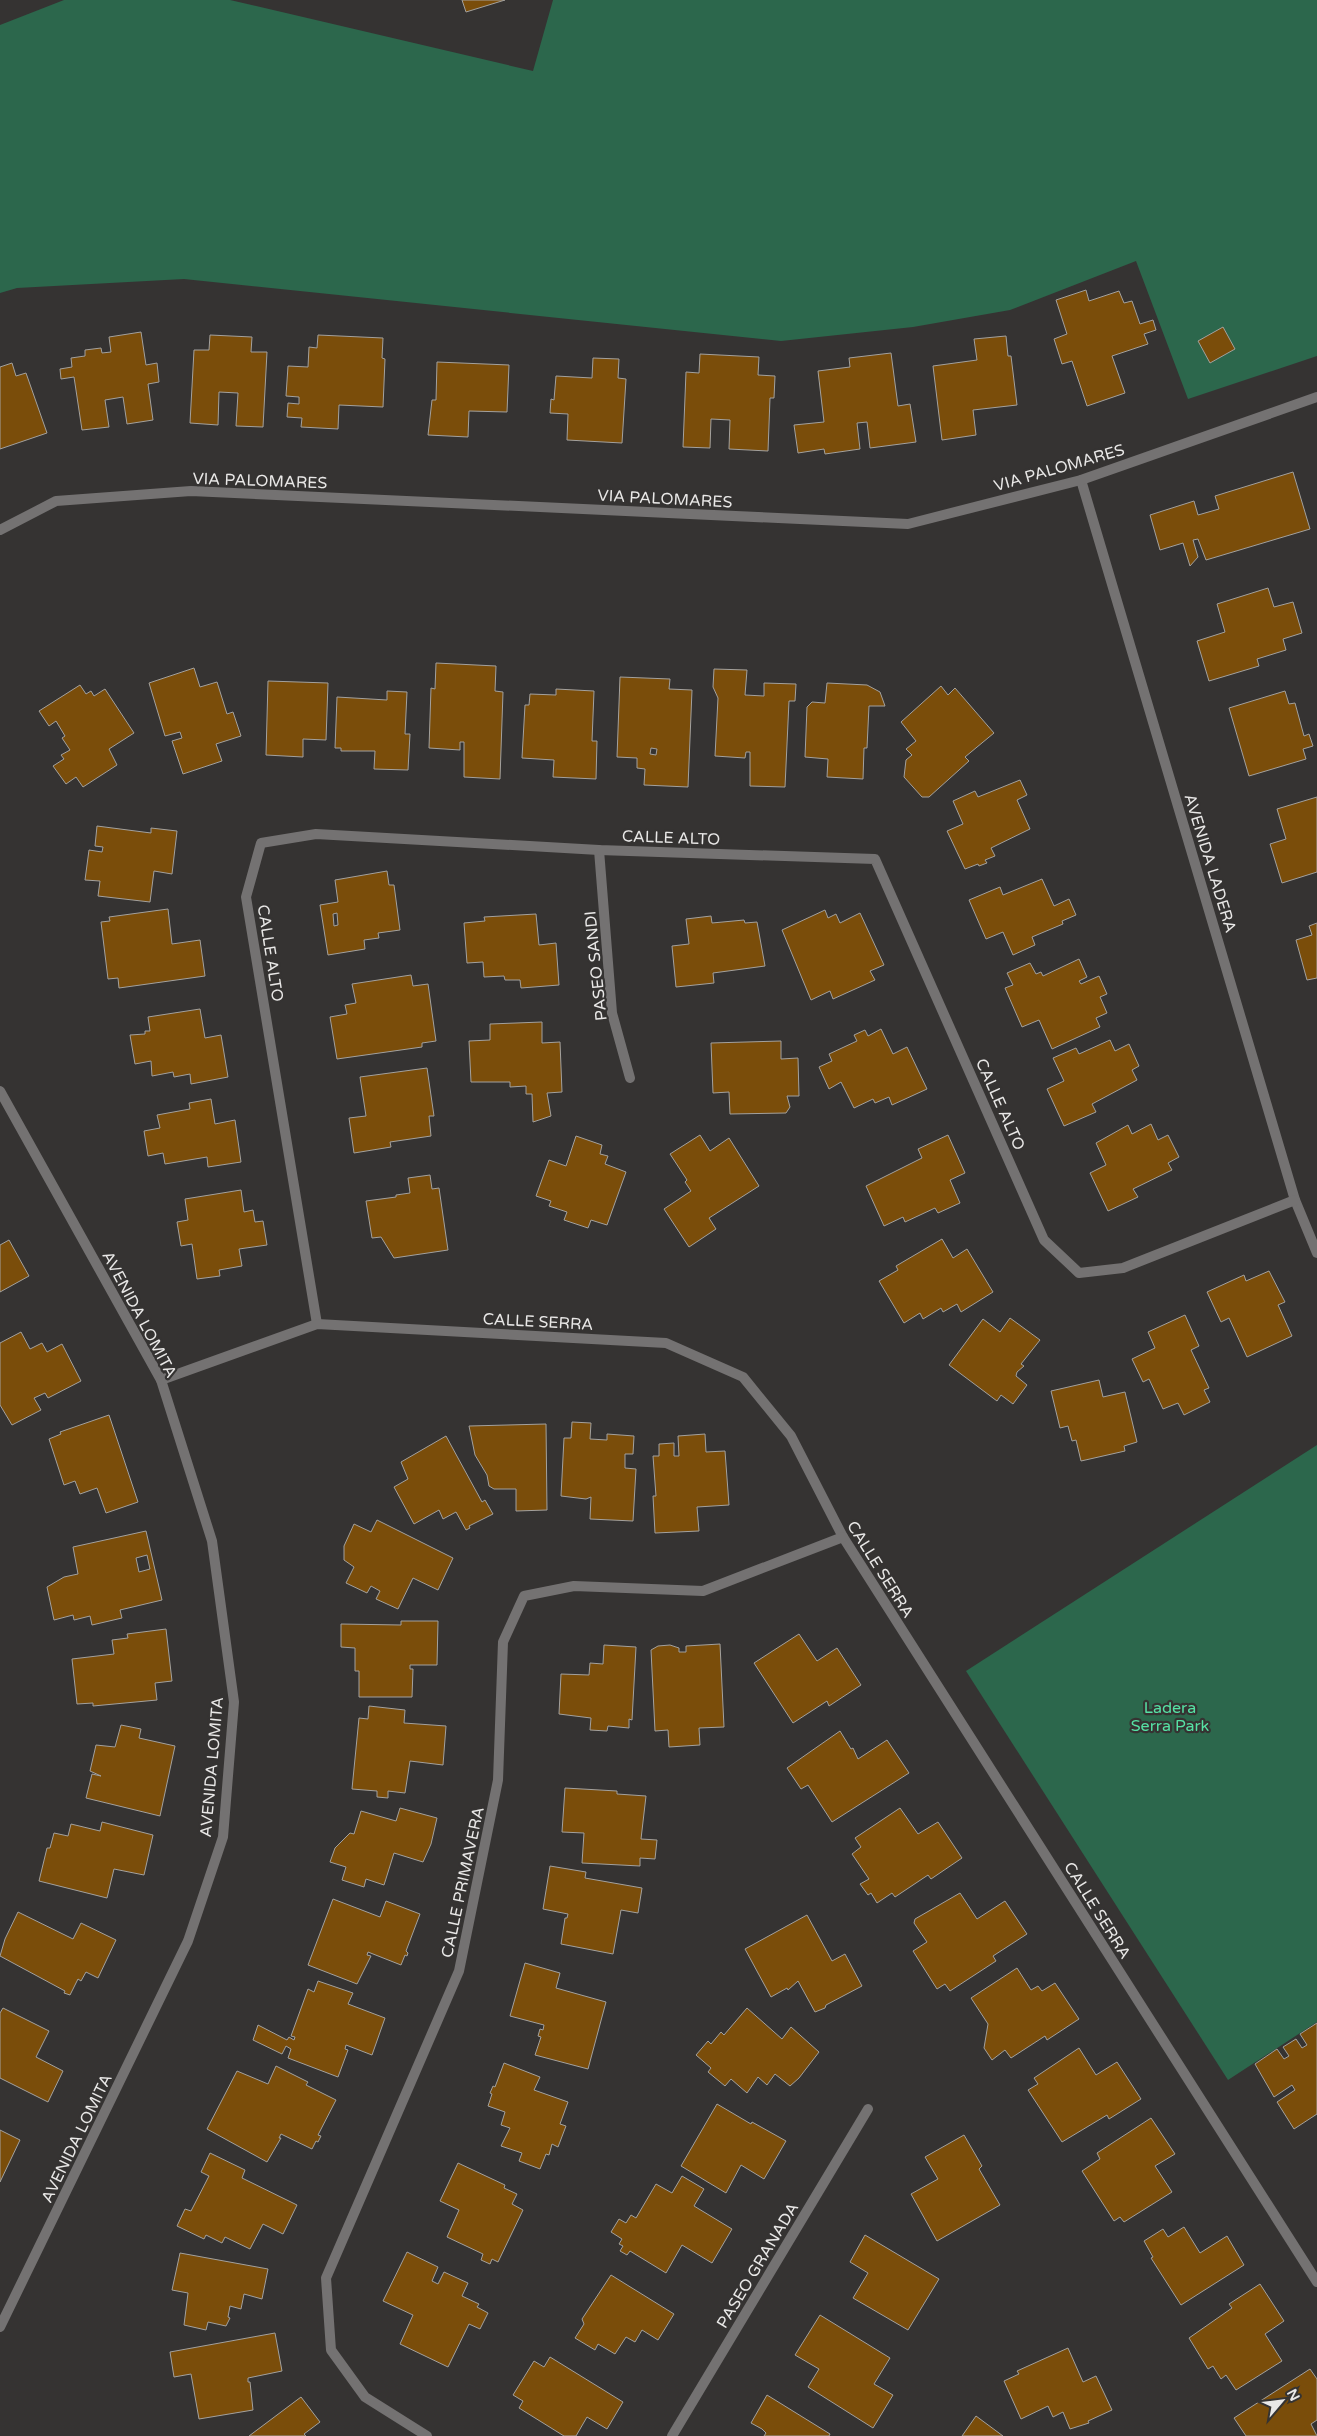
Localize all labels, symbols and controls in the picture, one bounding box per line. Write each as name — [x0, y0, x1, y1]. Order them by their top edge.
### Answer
street label: VIA PALOMARES — [992, 440, 1127, 496]
street label: VIA PALOMARES — [192, 469, 328, 493]
street label: VIA PALOMARES — [597, 485, 733, 513]
street label: AVENIDA LADERA — [1179, 791, 1241, 935]
street label: CALLE ALTO — [622, 826, 720, 850]
street label: CALLE ALTO — [252, 903, 288, 1003]
street label: PASEO SANDI — [580, 910, 612, 1022]
street label: CALLE ALTO — [971, 1055, 1029, 1153]
street label: AVENIDA LOMITA — [97, 1248, 181, 1381]
street label: CALLE SERRA — [482, 1309, 594, 1335]
street label: CALLE SERRA — [842, 1517, 918, 1622]
street label: AVENIDA LOMITA — [196, 1696, 228, 1838]
park label: Ladera Serra Park — [1131, 1698, 1210, 1736]
street label: CALLE PRIMAVERA — [437, 1805, 489, 1960]
street label: CALLE SERRA — [1059, 1858, 1135, 1963]
street label: AVENIDA LOMITA — [37, 2071, 117, 2206]
street label: PASEO GRANADA — [712, 2199, 803, 2332]
north arrow — [1257, 2376, 1307, 2426]
text: N — [1283, 2386, 1303, 2404]

